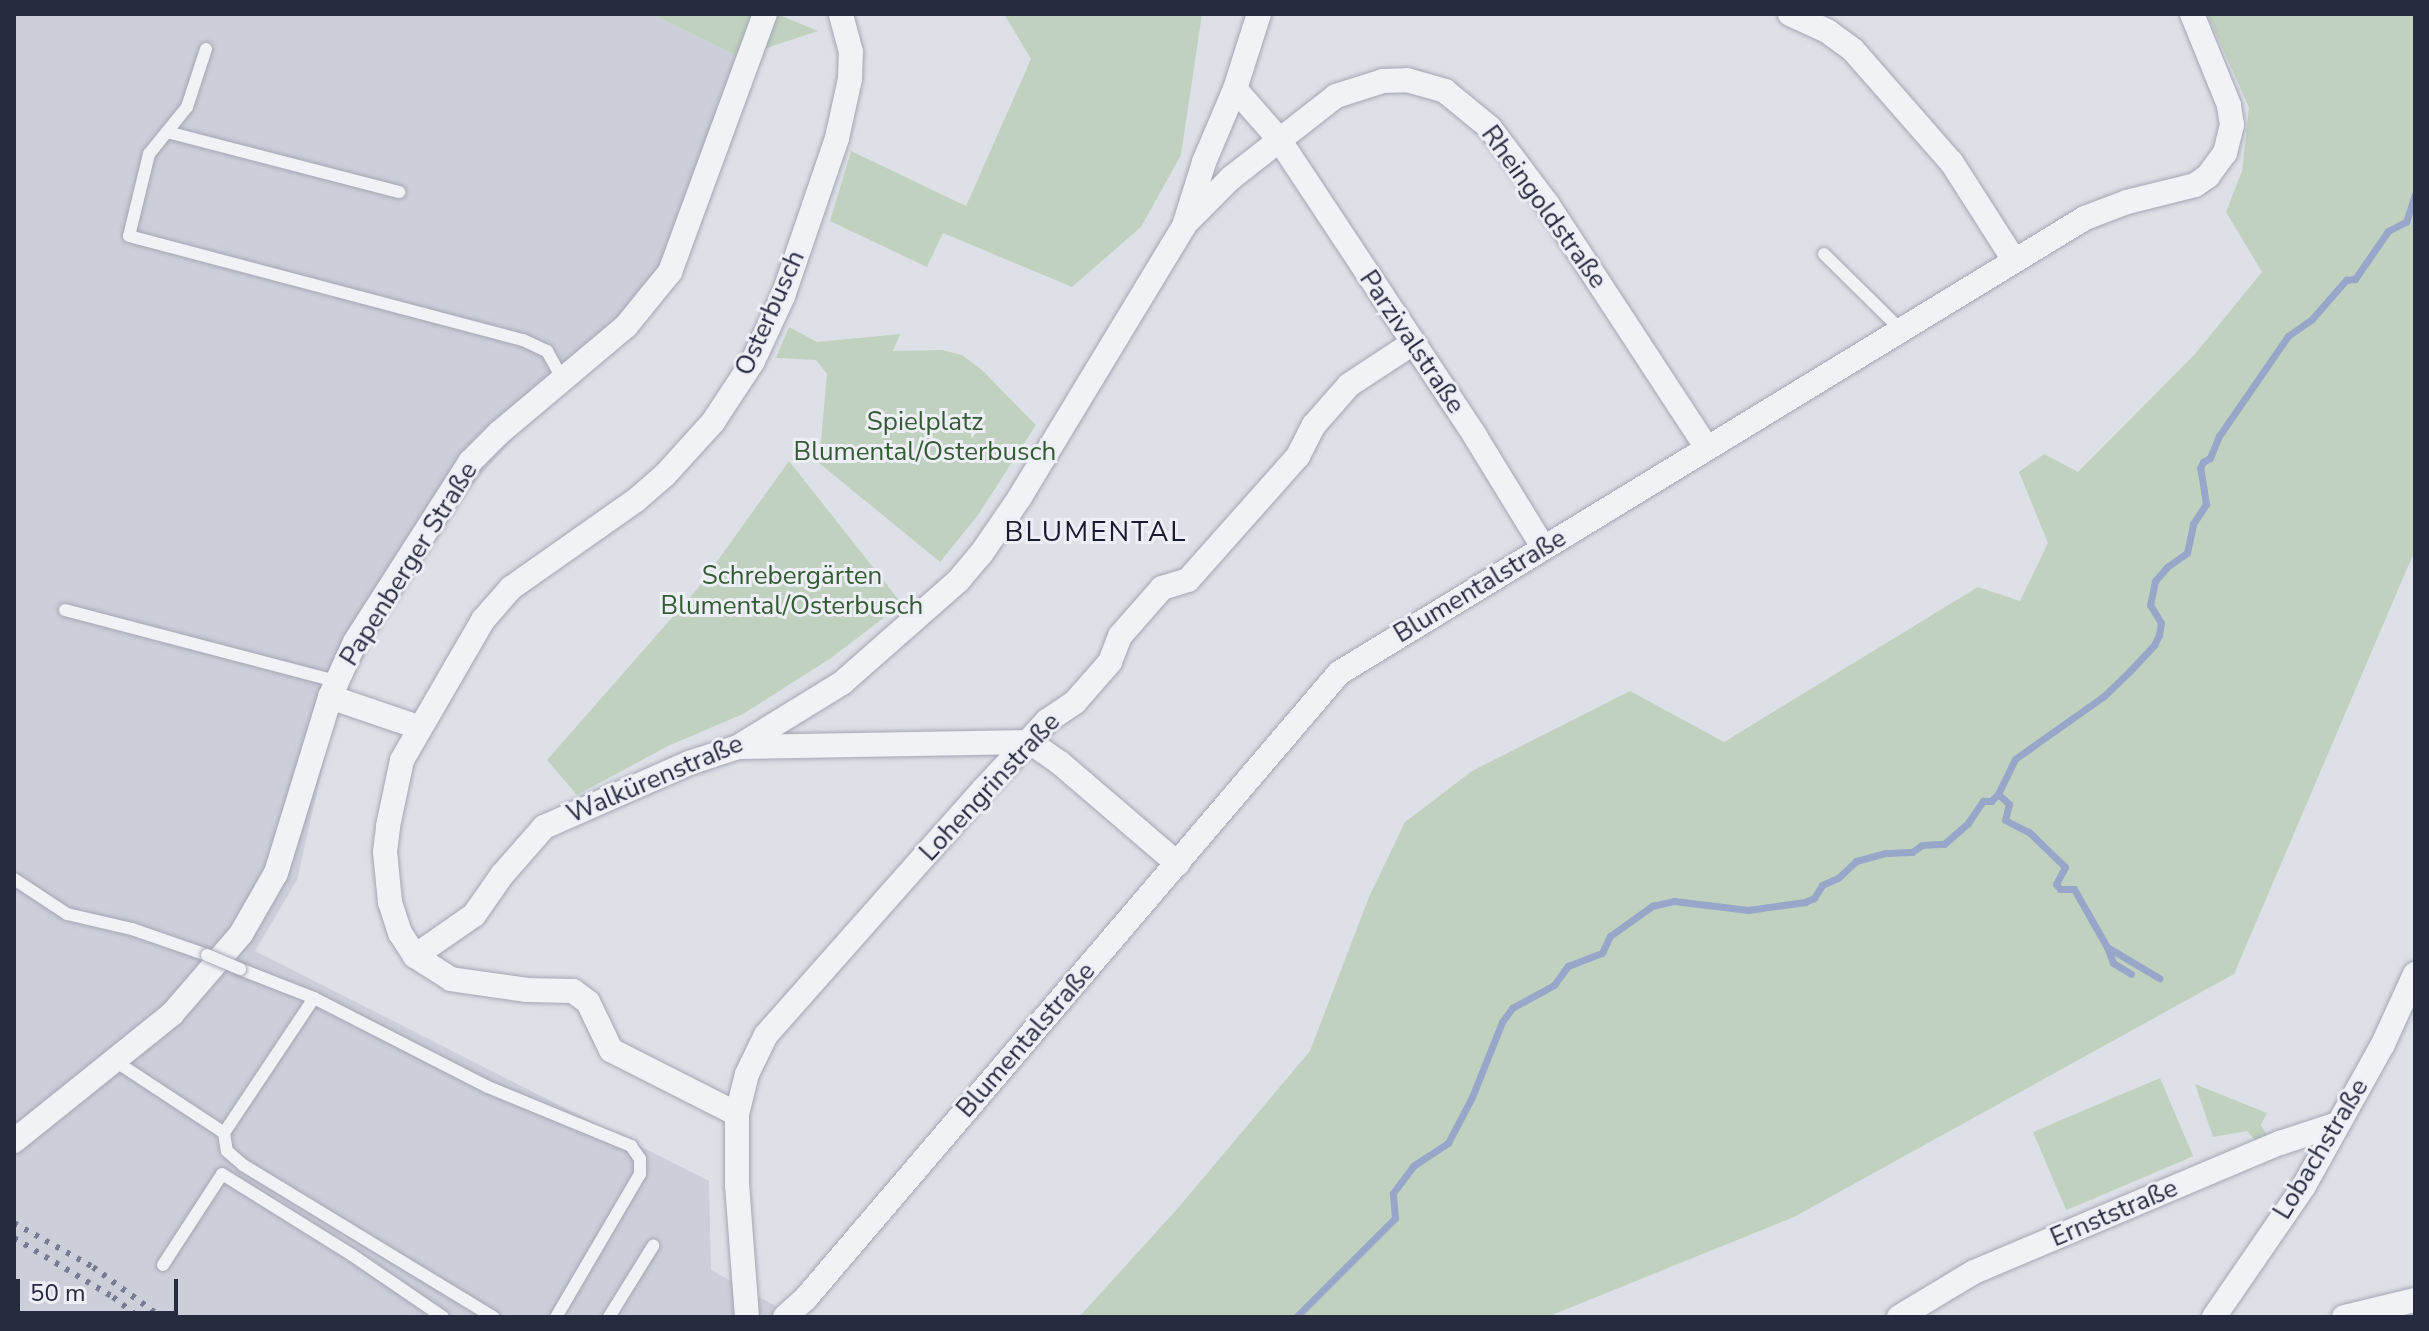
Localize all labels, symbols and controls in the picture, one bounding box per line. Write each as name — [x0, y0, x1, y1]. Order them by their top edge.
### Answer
street label: Rheingoldstraße — [1475, 120, 1613, 294]
street label: Osterbusch — [729, 246, 811, 380]
street label: Parzivalstraße — [1353, 265, 1471, 419]
park label: Spielplatz Blumental/Osterbusch — [794, 406, 1056, 468]
street label: Papenberger Straße — [334, 456, 484, 672]
district label: BLUMENTAL — [1004, 515, 1188, 549]
street label: Blumentalstraße — [1388, 522, 1572, 650]
park label: Schrebergärten Blumental/Osterbusch — [661, 560, 923, 622]
street label: Lohengrinstraße — [913, 706, 1067, 868]
street label: Walkürenstraße — [562, 728, 748, 830]
street label: Blumentalstraße — [950, 956, 1102, 1124]
street label: Lobachstraße — [2267, 1073, 2375, 1225]
street label: Ernststraße — [2046, 1172, 2182, 1254]
scale bar — [20, 1263, 182, 1313]
text: 50 m — [30, 1277, 86, 1309]

